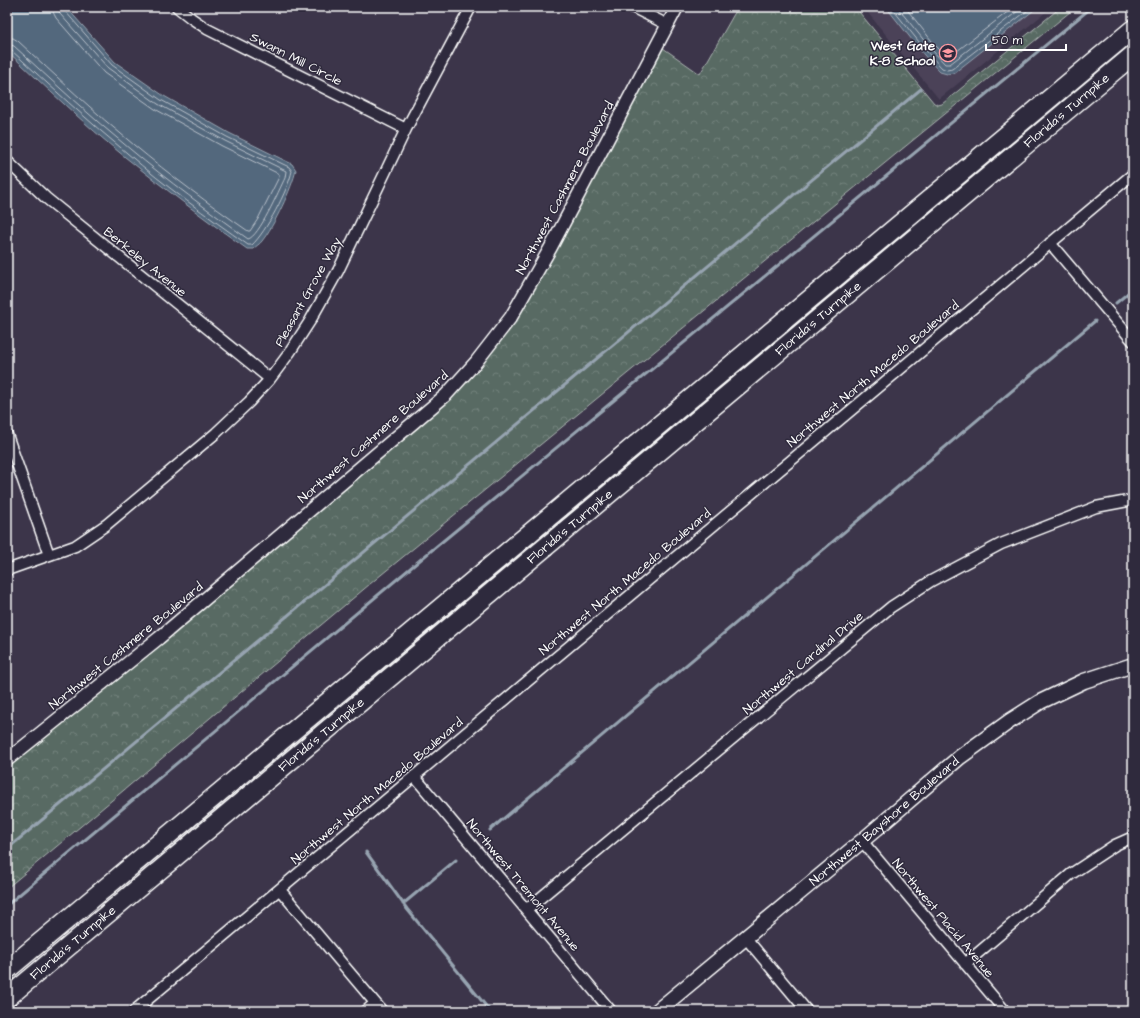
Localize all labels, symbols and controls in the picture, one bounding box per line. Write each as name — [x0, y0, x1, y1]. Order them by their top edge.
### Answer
scale bar — [986, 26, 1066, 52]
street label: Swann Mill Circle — [247, 28, 345, 90]
text: 50 m — [992, 32, 1023, 49]
place label: West Gate K-8 School — [870, 37, 935, 70]
school or university icon: West Gate K-8 School — [938, 43, 958, 63]
street label: Florida's Turnpike — [1020, 69, 1113, 152]
street label: Northwest Cashmere Boulevard — [512, 98, 619, 278]
street label: Berkeley Avenue — [99, 223, 190, 302]
street label: Pleasant Grove Way — [270, 234, 346, 350]
street label: Florida's Turnpike — [771, 277, 865, 360]
street label: Northwest North Macedo Boulevard — [783, 296, 963, 451]
street label: Northwest Cashmere Boulevard — [294, 366, 452, 507]
street label: Florida's Turnpike — [523, 485, 617, 568]
street label: Northwest North Macedo Boulevard — [535, 504, 715, 659]
street label: Northwest Cashmere Boulevard — [45, 578, 207, 714]
street label: Northwest Cardinal Drive — [739, 607, 867, 719]
street label: Florida's Turnpike — [274, 693, 368, 776]
street label: Northwest North Macedo Boulevard — [287, 713, 467, 868]
street label: Northwest Bayshore Boulevard — [806, 752, 963, 890]
street label: Northwest Tremont Avenue — [462, 815, 584, 955]
street label: Northwest Placid Avenue — [888, 855, 998, 981]
street label: Florida's Turnpike — [26, 901, 120, 984]

